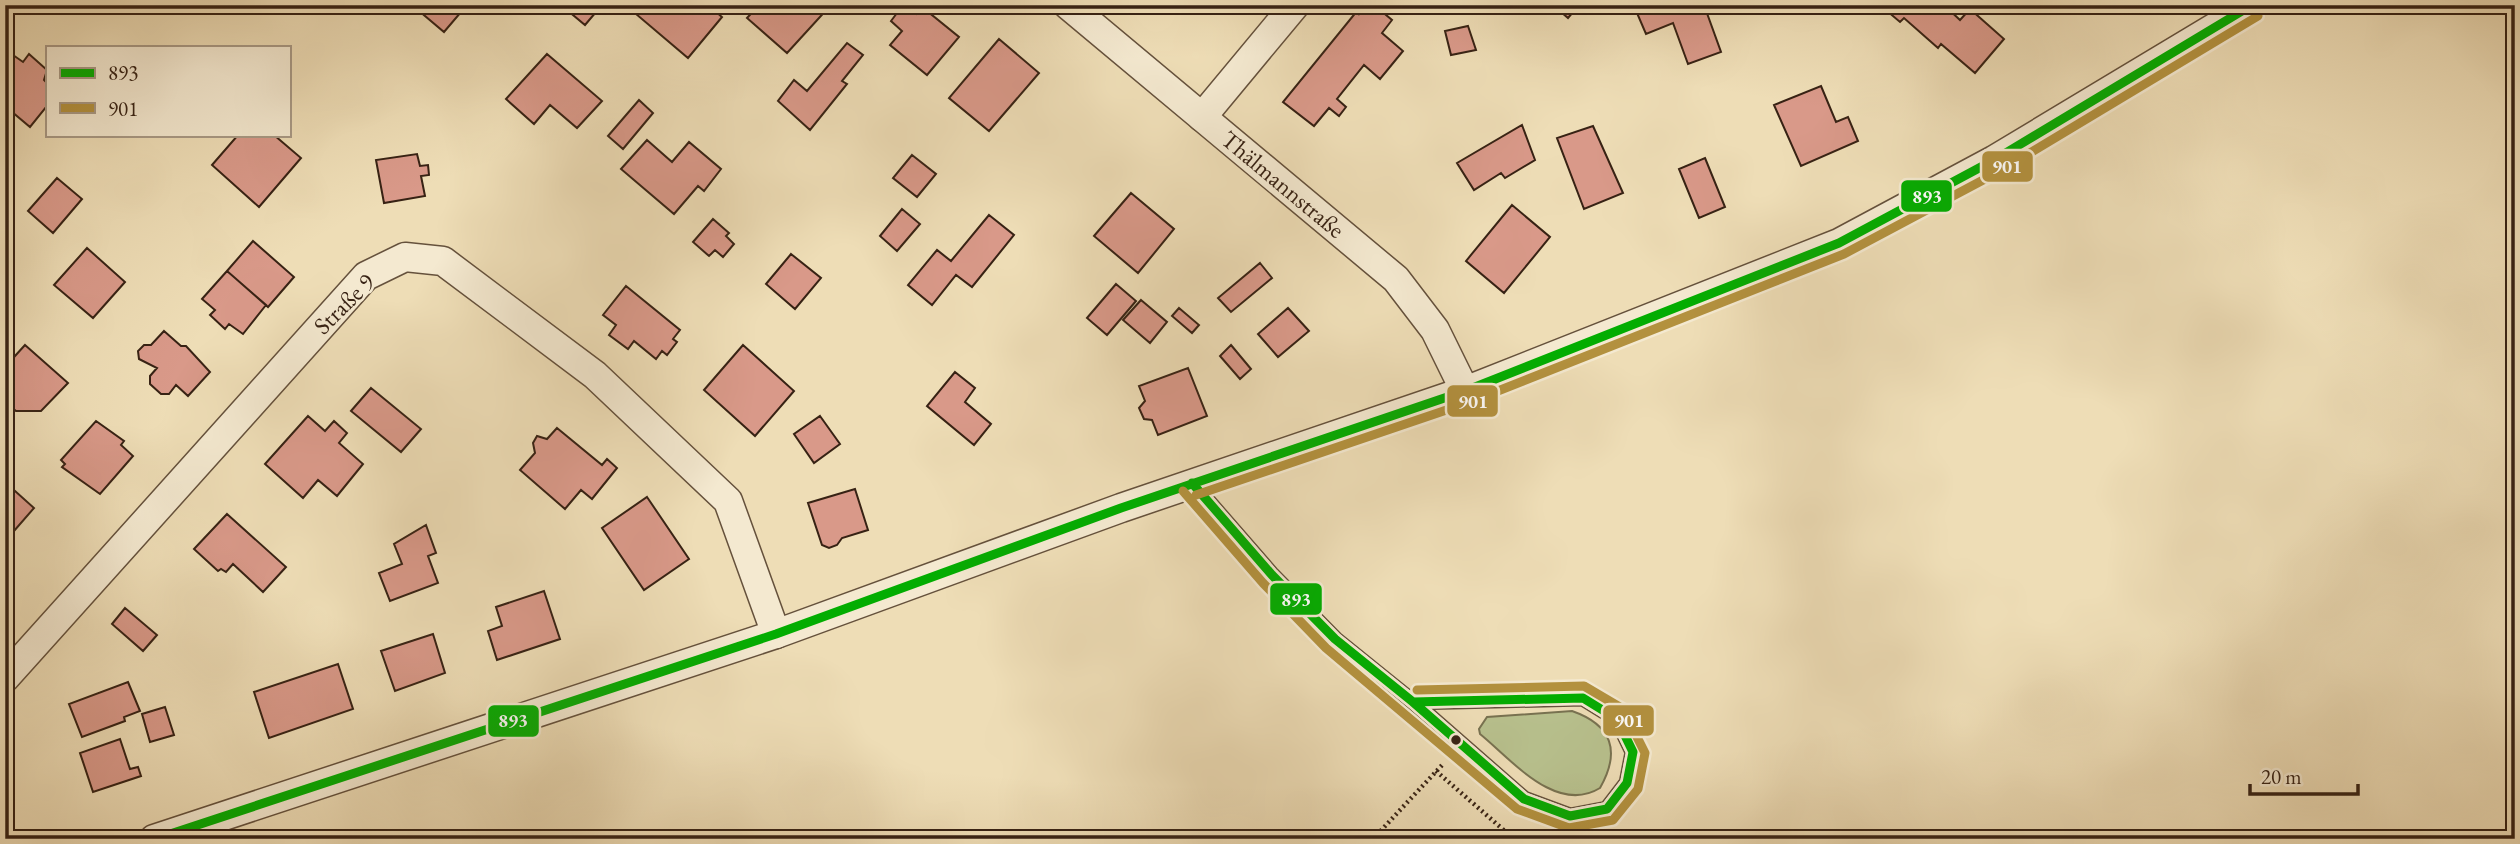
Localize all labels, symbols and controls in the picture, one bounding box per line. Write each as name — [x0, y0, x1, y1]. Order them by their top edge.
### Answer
legend — [46, 46, 290, 136]
text: 893 — [108, 59, 138, 86]
text: 901 — [108, 95, 138, 122]
street label: Thälmannstraße — [1215, 124, 1351, 245]
line badge: 901 — [1981, 150, 2034, 183]
text: 901 — [1992, 154, 2022, 179]
line badge: 893 — [1900, 179, 1953, 213]
text: 893 — [1912, 184, 1942, 209]
street label: Straße 9 — [306, 266, 381, 341]
line badge: 901 — [1446, 384, 1499, 418]
text: 901 — [1458, 389, 1488, 414]
line badge: 893 — [1269, 582, 1323, 616]
text: 893 — [1281, 587, 1311, 612]
line badge: 893 — [487, 704, 540, 738]
line badge: 901 — [1602, 704, 1655, 737]
text: 893 — [498, 708, 528, 733]
text: 901 — [1614, 708, 1644, 733]
unlabelled marker — [1449, 733, 1463, 747]
scale bar — [2250, 753, 2359, 797]
text: 20 m — [2261, 763, 2302, 790]

